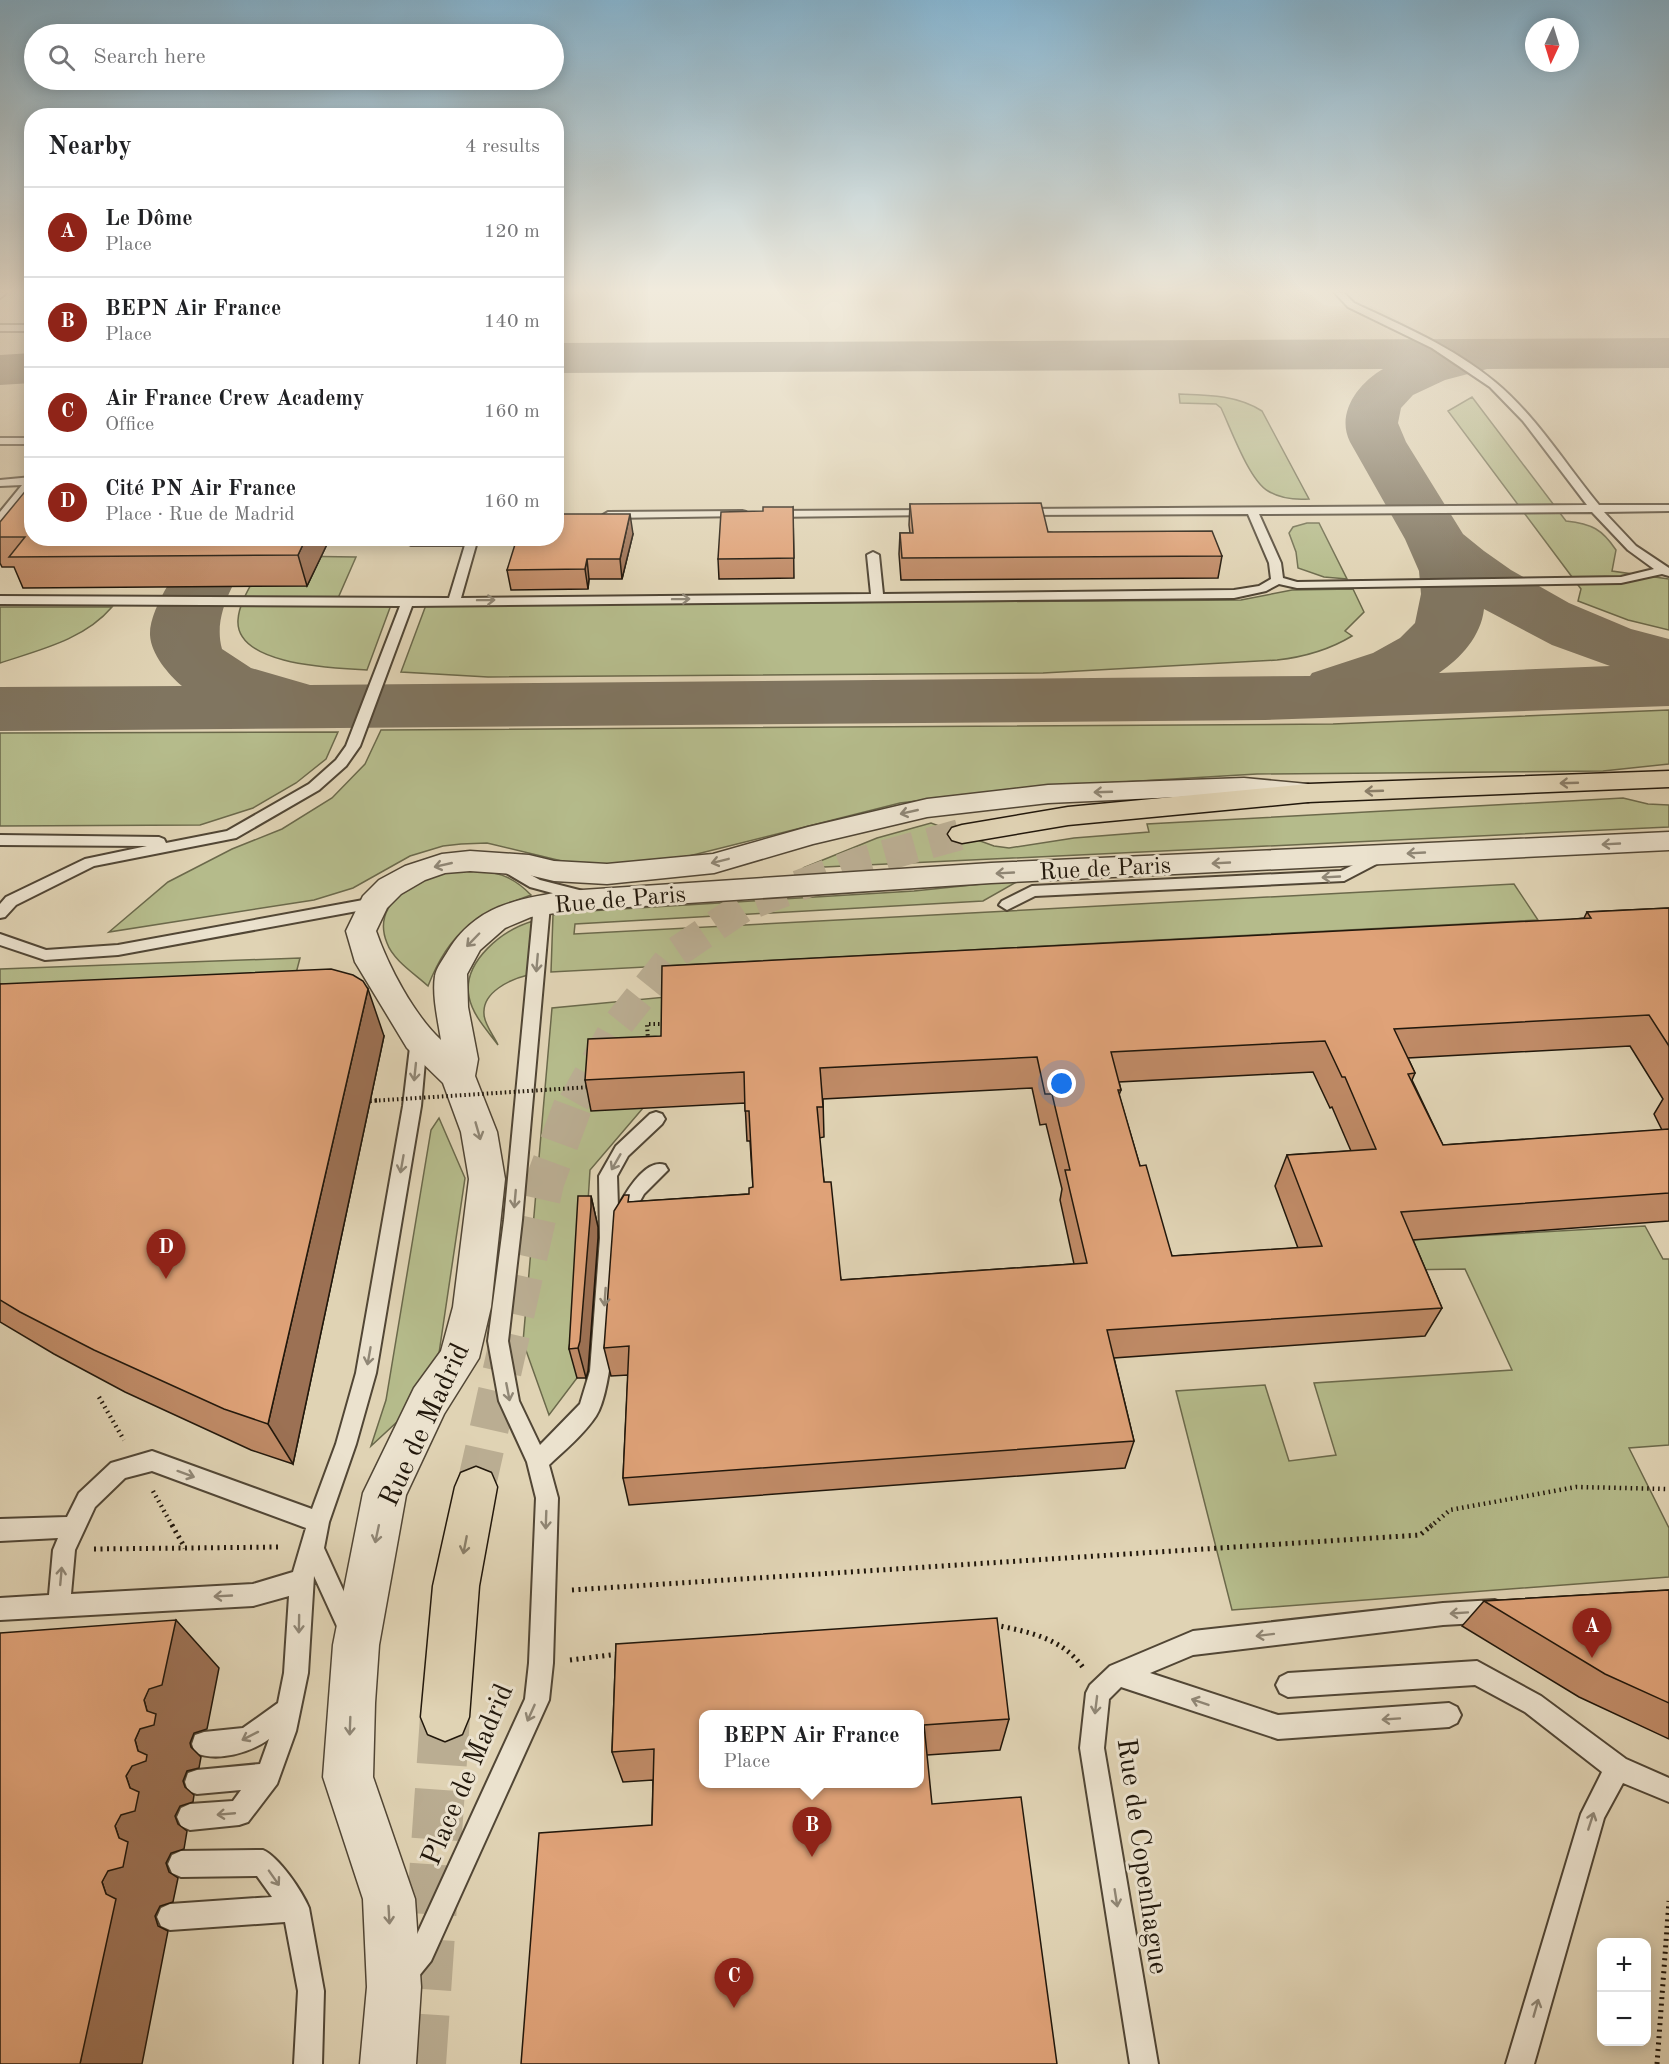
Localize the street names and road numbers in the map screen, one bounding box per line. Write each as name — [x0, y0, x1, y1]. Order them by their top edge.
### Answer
street label: Rue de Paris — [1039, 855, 1172, 885]
street label: Rue de Paris — [553, 883, 687, 919]
street label: Rue de Madrid — [376, 1339, 476, 1511]
street label: Place de Madrid — [418, 1680, 520, 1870]
street label: Rue de Copenhague — [1111, 1737, 1171, 1976]

